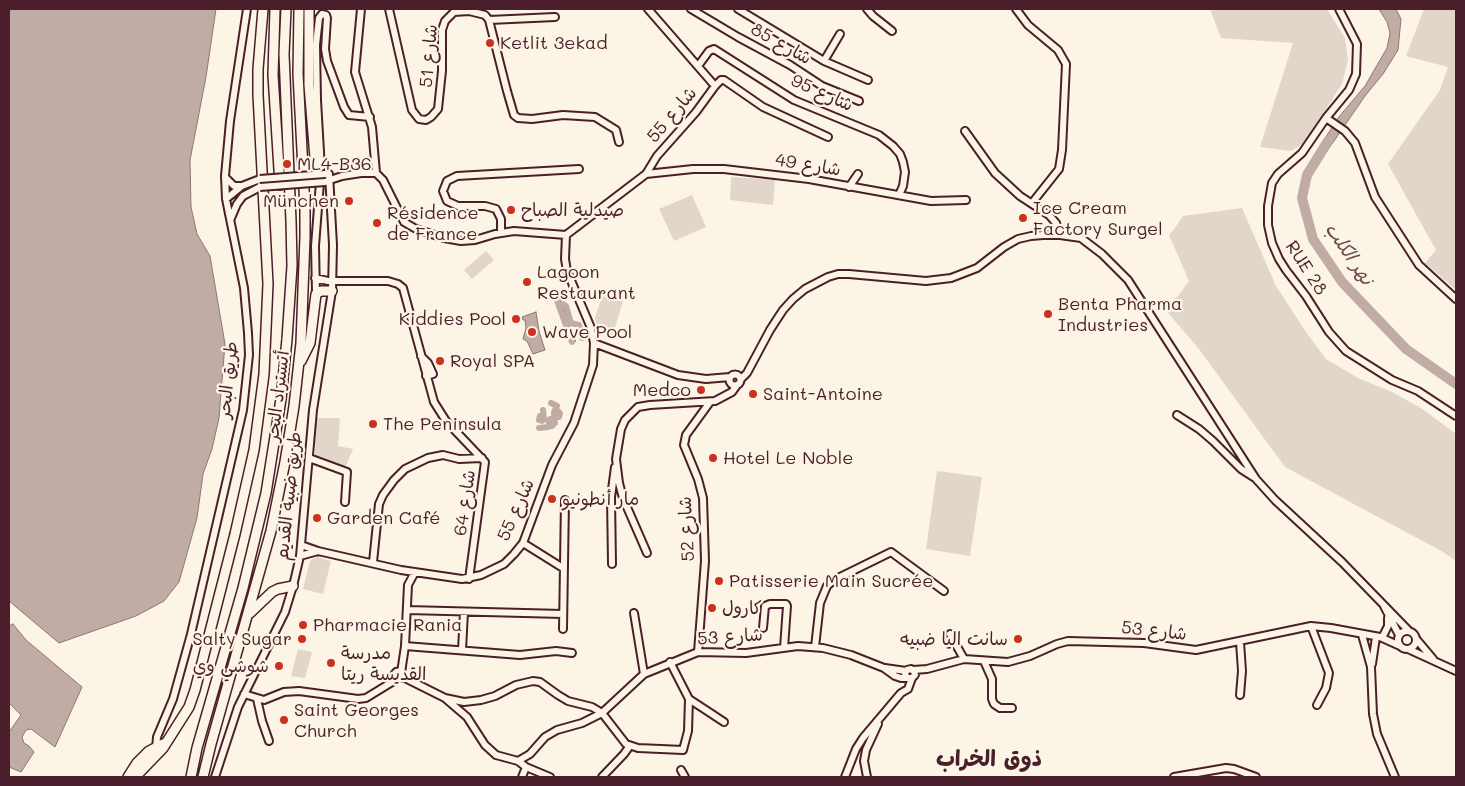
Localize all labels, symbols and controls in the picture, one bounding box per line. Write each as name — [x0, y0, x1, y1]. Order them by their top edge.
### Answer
street label: شارع 85 — [747, 19, 815, 69]
street label: شارع 51 — [415, 24, 443, 88]
place label: Ketlit 3ekad — [500, 32, 608, 54]
marker: Ketlit 3ekad — [484, 37, 496, 49]
street label: شارع 95 — [788, 70, 856, 116]
street label: شارع 55 — [643, 83, 701, 147]
street label: شارع 49 — [774, 149, 842, 181]
place label: ML4-B36 — [297, 153, 372, 175]
marker: ML4-B36 — [281, 158, 293, 170]
place label: München — [263, 190, 339, 212]
marker: München — [343, 195, 355, 207]
place label: Ice Cream Factory Surgel — [1033, 197, 1163, 240]
place label: صيدلية الصباح — [521, 199, 624, 221]
place label: Résidence de France — [387, 202, 479, 244]
marker: صيدلية الصباح — [505, 204, 517, 216]
marker: Ice Cream Factory Surgel — [1017, 212, 1029, 224]
marker: Résidence de France — [371, 217, 383, 229]
water label: نهر الكلب — [1320, 219, 1378, 289]
street label: RUE 28 — [1280, 237, 1332, 299]
place label: Lagoon Restaurant — [537, 261, 636, 304]
marker: Lagoon Restaurant — [521, 276, 533, 288]
place label: Benta Pharma Industries — [1058, 293, 1182, 336]
place label: Kiddies Pool — [399, 308, 506, 330]
marker: Benta Pharma Industries — [1042, 308, 1054, 320]
marker: Kiddies Pool — [510, 313, 522, 325]
place label: Wave Pool — [542, 321, 632, 343]
marker: Wave Pool — [526, 326, 538, 338]
street label: طريق البحر — [213, 340, 243, 420]
street label: أتستراد البحر — [262, 349, 294, 443]
place label: Royal SPA — [450, 350, 535, 372]
marker: Royal SPA — [434, 355, 446, 367]
place label: Medco — [633, 379, 691, 401]
place label: Saint-Antoine — [763, 383, 883, 405]
marker: Medco — [695, 384, 707, 396]
marker: Saint-Antoine — [747, 388, 759, 400]
place label: The Peninsula — [383, 413, 502, 435]
marker: The Peninsula — [367, 418, 379, 430]
street label: طريق ضبية القديم — [271, 431, 307, 561]
place label: Hotel Le Noble — [723, 447, 853, 469]
marker: Hotel Le Noble — [707, 452, 719, 464]
street label: شارع 64 — [450, 469, 480, 537]
street label: شارع 55 — [493, 476, 539, 544]
place label: مار أنطونيو — [562, 488, 639, 510]
marker: مار أنطونيو — [546, 493, 558, 505]
street label: شارع 52 — [675, 496, 699, 562]
place label: Garden Café — [327, 507, 440, 529]
marker: Garden Café — [311, 512, 323, 524]
place label: Patisserie Main Sucrée — [729, 570, 933, 592]
marker: Patisserie Main Sucrée — [713, 575, 725, 587]
place label: كارول — [722, 597, 762, 619]
marker: كارول — [706, 602, 718, 614]
place label: Pharmacie Rania — [313, 614, 462, 636]
street label: شارع 53 — [1120, 617, 1188, 645]
marker: Pharmacie Rania — [297, 619, 309, 631]
street label: شارع 53 — [696, 624, 764, 650]
place label: Salty Sugar — [192, 628, 292, 650]
place label: سانت اليا ضبيه — [900, 628, 1008, 650]
marker: Salty Sugar — [296, 633, 308, 645]
marker: سانت اليا ضبيه — [1012, 633, 1024, 645]
place label: مدرسة القديسة ريتا — [341, 642, 426, 684]
place label: شوشي وي — [193, 655, 269, 677]
marker: مدرسة القديسة ريتا — [325, 657, 337, 669]
marker: شوشي وي — [273, 660, 285, 672]
place label: Saint Georges Church — [294, 699, 419, 742]
marker: Saint Georges Church — [278, 714, 290, 726]
district label: ذوق الخراب — [936, 746, 1042, 772]

